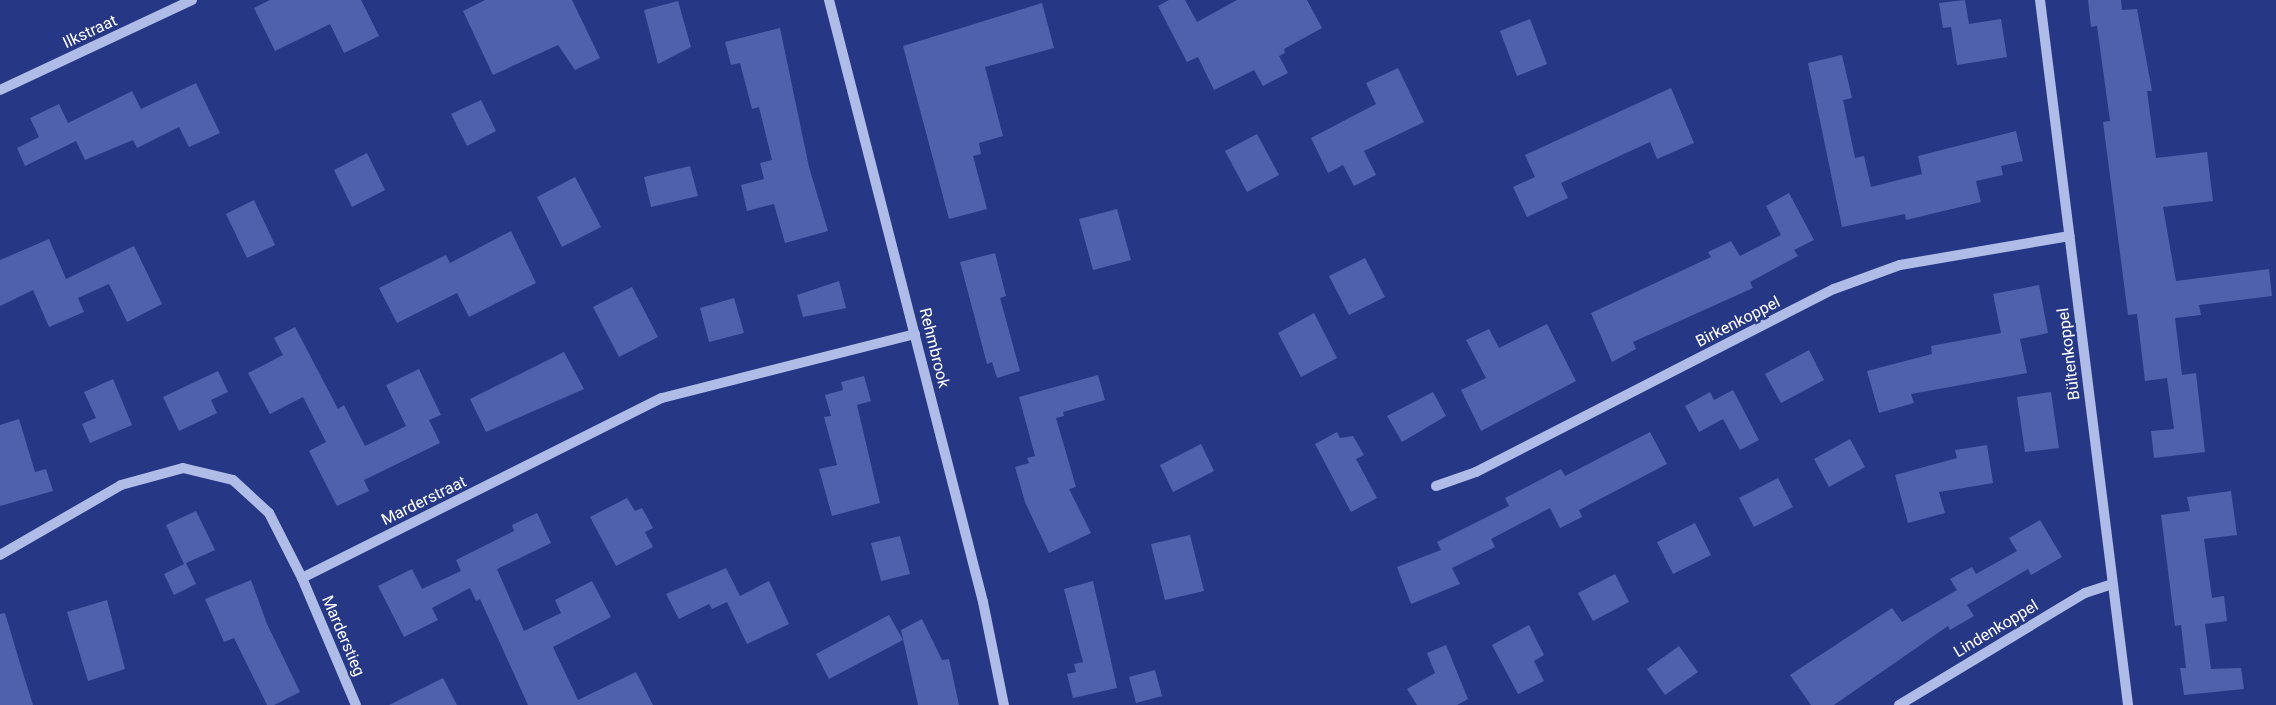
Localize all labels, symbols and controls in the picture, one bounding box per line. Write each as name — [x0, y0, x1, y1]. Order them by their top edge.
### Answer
street label: Ilkstraat — [60, 11, 120, 53]
street label: Birkenkoppel — [1693, 293, 1783, 351]
street label: Rehmbrook — [915, 306, 953, 390]
street label: Bültenkoppel — [2054, 307, 2084, 401]
street label: Marderstraat — [378, 472, 470, 530]
street label: Marderstieg — [317, 593, 369, 679]
street label: Lindenkoppel — [1950, 596, 2042, 662]

